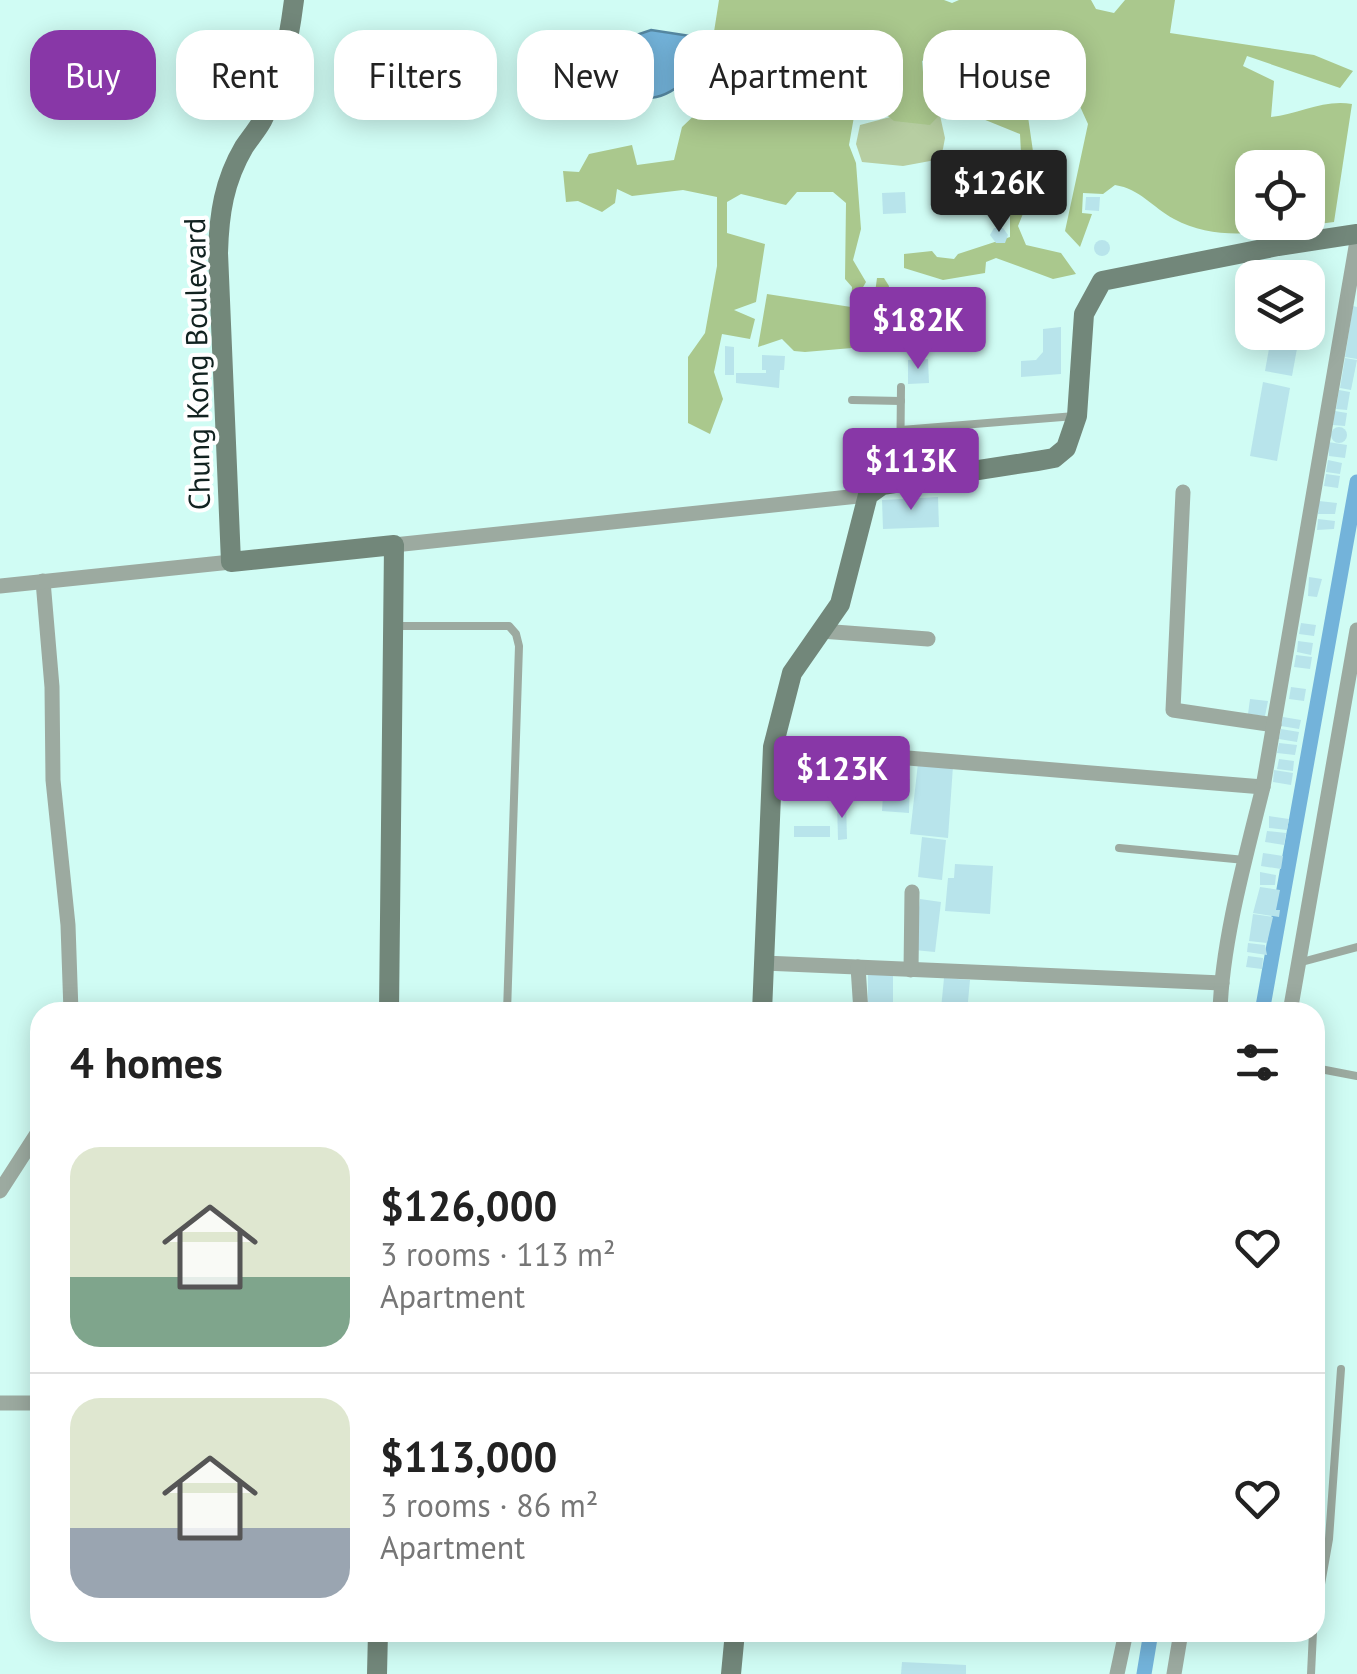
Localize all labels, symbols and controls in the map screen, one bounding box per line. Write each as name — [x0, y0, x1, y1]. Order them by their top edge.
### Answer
chip: Buy — [30, 30, 156, 120]
chip: Rent — [176, 30, 314, 120]
chip: Filters — [334, 30, 497, 120]
chip: New — [517, 30, 654, 120]
chip: Apartment — [674, 30, 903, 120]
chip: House — [923, 30, 1086, 120]
pin: $126K — [929, 150, 1069, 235]
map controls — [1235, 150, 1325, 350]
button: locate — [1235, 150, 1325, 240]
text: $126K — [953, 161, 1045, 203]
street label: Chung Kong Boulevard — [174, 217, 218, 511]
button: layers — [1235, 260, 1325, 350]
pin: $182K — [848, 287, 988, 372]
text: $182K — [872, 298, 964, 340]
pin: $113K — [841, 428, 981, 513]
text: $113K — [865, 439, 957, 481]
pin: $123K — [772, 736, 912, 821]
text: $123K — [796, 747, 888, 789]
text: 4 homes — [70, 1035, 223, 1090]
icon: filters — [1230, 1035, 1285, 1090]
text: $126,000 — [380, 1178, 557, 1233]
icon: home — [150, 1187, 270, 1307]
icon: heart — [1230, 1220, 1285, 1275]
text: 3 rooms · 113 m² — [380, 1233, 616, 1275]
text: Apartment — [380, 1275, 525, 1317]
text: $113,000 — [380, 1429, 557, 1484]
icon: home — [150, 1438, 270, 1558]
icon: heart — [1230, 1471, 1285, 1526]
text: 3 rooms · 86 m² — [380, 1484, 598, 1526]
text: Apartment — [380, 1526, 525, 1568]

